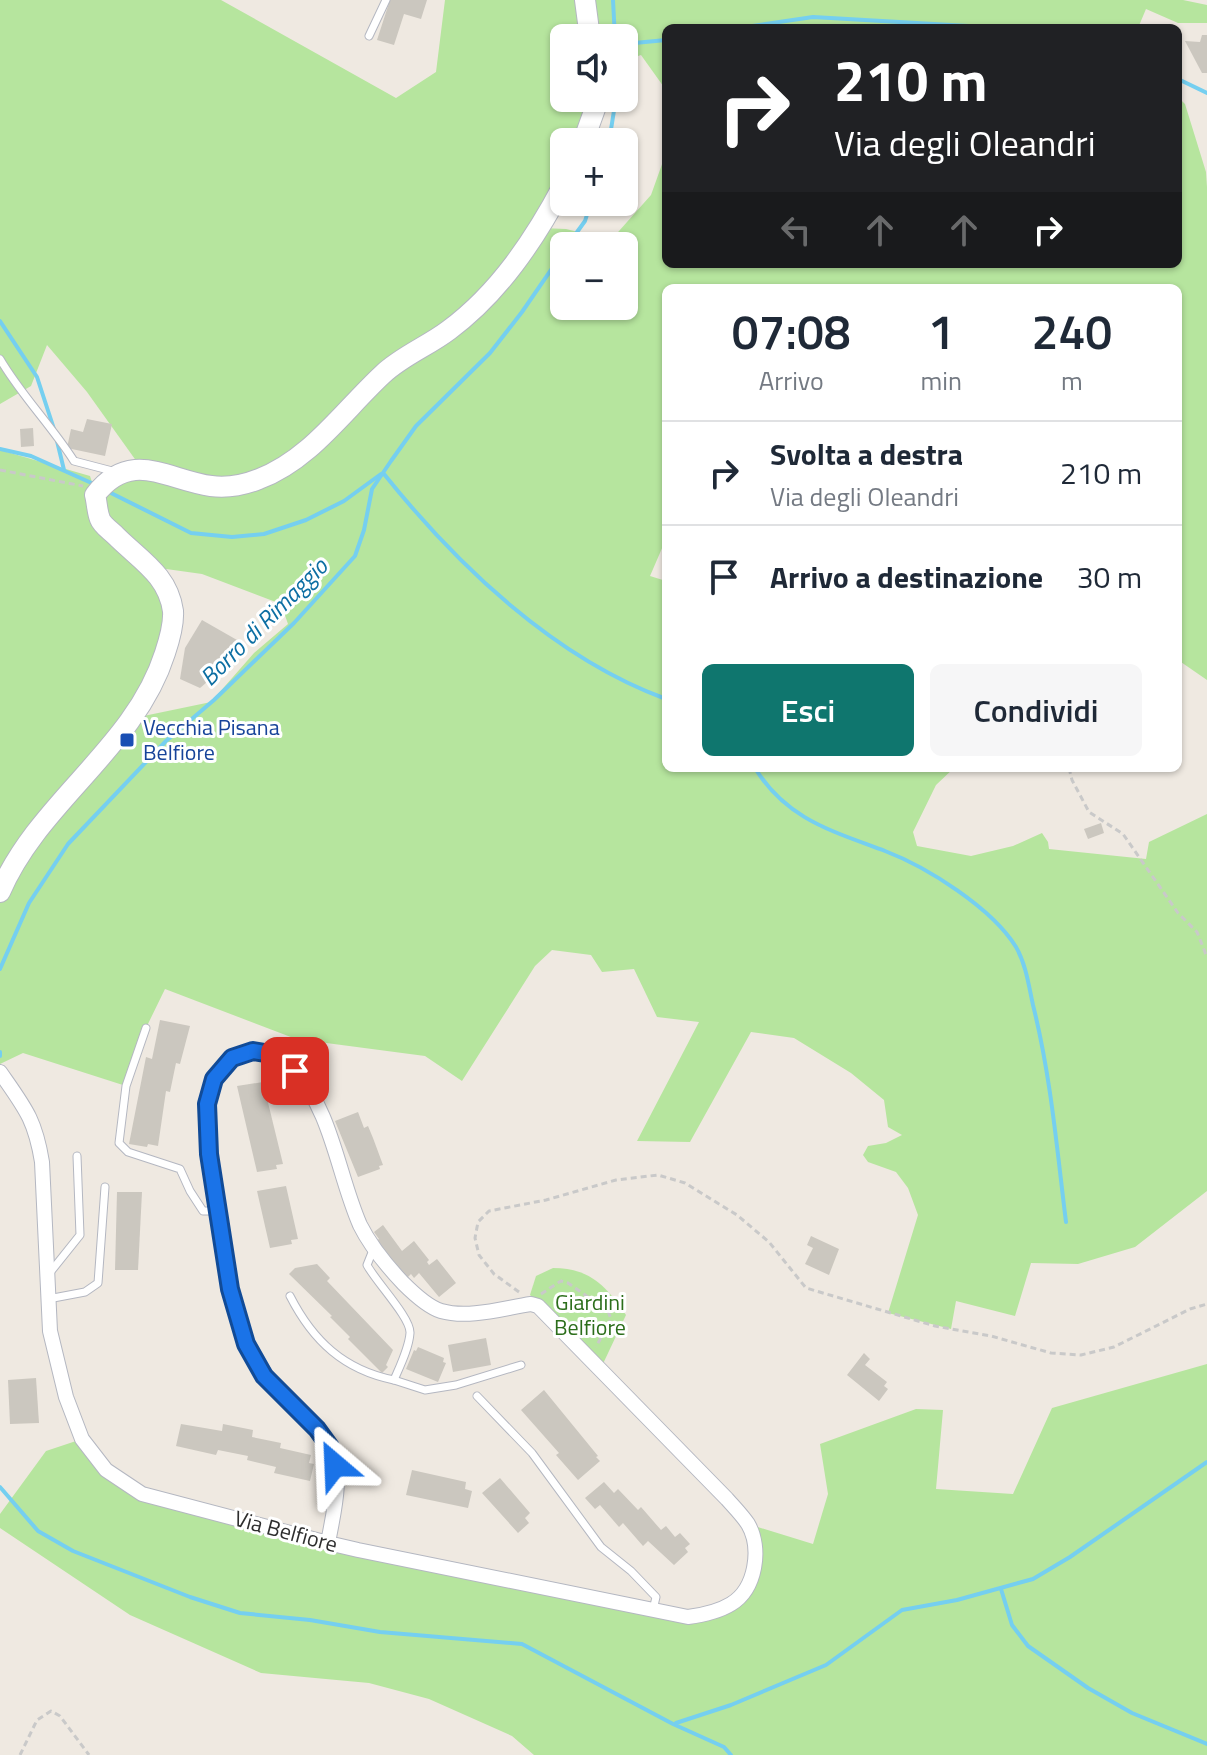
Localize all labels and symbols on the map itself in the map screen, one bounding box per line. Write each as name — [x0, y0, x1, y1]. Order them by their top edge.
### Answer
water label: Borro di Rimaggio — [191, 548, 336, 694]
place label: Vecchia Pisana Belfiore — [143, 710, 280, 769]
marker: Vecchia Pisana Belfiore — [118, 731, 136, 749]
pin — [261, 1037, 329, 1105]
park label: Giardini Belfiore — [554, 1285, 626, 1344]
position arrow — [293, 1423, 377, 1507]
street label: Via Belfiore — [231, 1501, 341, 1561]

